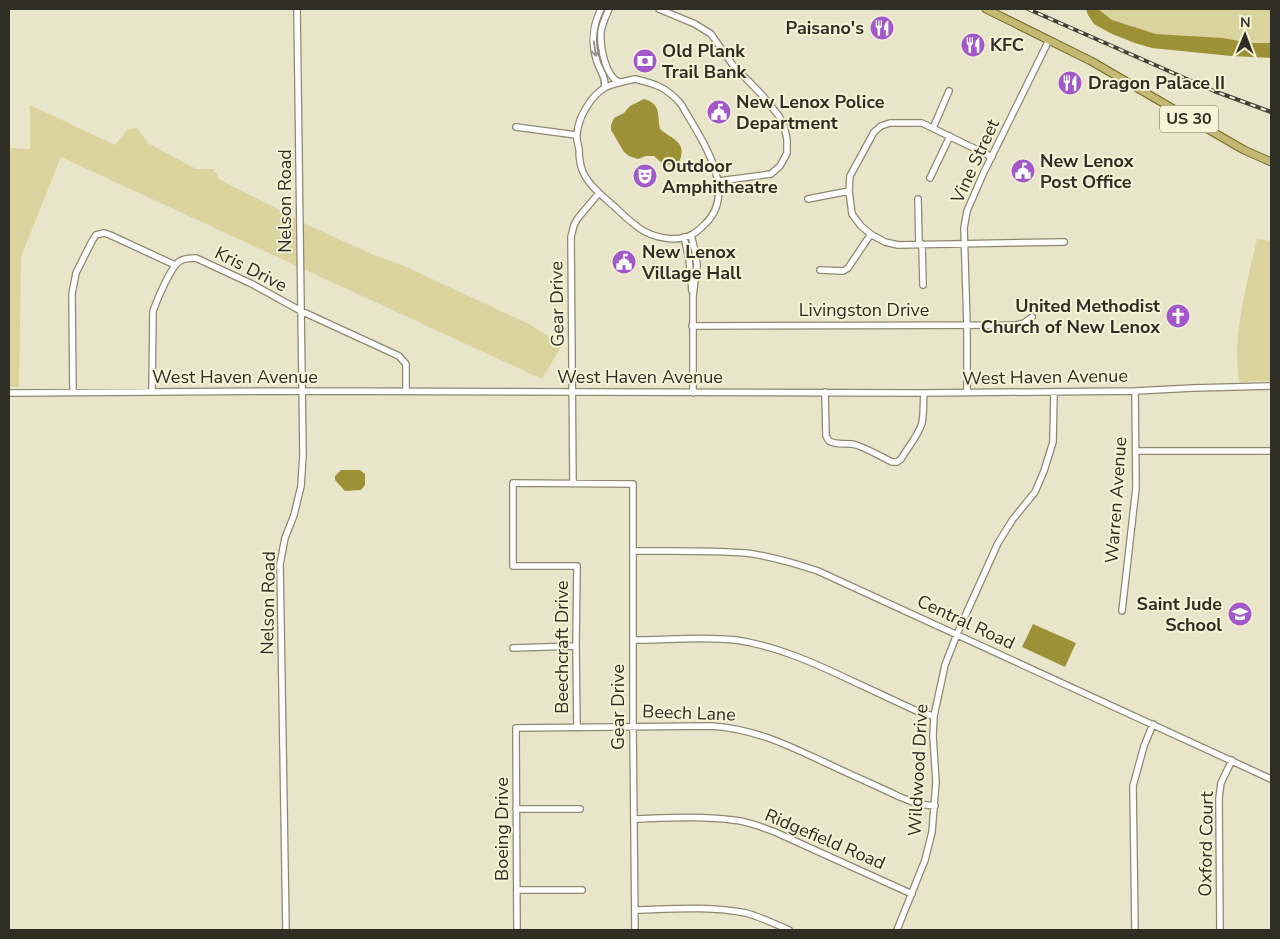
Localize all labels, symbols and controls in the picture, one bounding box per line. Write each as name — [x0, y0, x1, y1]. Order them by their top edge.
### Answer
north arrow — [1220, 10, 1270, 60]
text: N — [1240, 13, 1251, 32]
restaurant icon: Paisano's — [869, 15, 895, 41]
place label: Paisano's — [786, 16, 864, 40]
restaurant icon: KFC — [960, 32, 986, 58]
place label: KFC — [990, 33, 1024, 57]
place label: Old Plank Trail Bank — [662, 39, 747, 84]
one-way arrow — [590, 40, 600, 56]
bank icon: Old Plank Trail Bank — [632, 48, 658, 74]
restaurant icon: Dragon Palace II — [1057, 70, 1083, 96]
place label: Dragon Palace II — [1088, 71, 1225, 95]
place label: New Lenox Police Department — [736, 90, 885, 135]
public building icon: New Lenox Police Department — [706, 99, 732, 125]
road number: US 30 — [1160, 106, 1218, 132]
street label: Vine Street — [945, 114, 1005, 208]
street label: Nelson Road — [273, 149, 297, 253]
place label: New Lenox Post Office — [1040, 149, 1134, 194]
place label: Outdoor Amphitheatre — [662, 154, 778, 199]
public building icon: New Lenox Post Office — [1010, 158, 1036, 184]
theatre icon: Outdoor Amphitheatre — [632, 163, 658, 189]
place label: New Lenox Village Hall — [641, 240, 742, 285]
street label: Kris Drive — [211, 241, 291, 297]
public building icon: New Lenox Village Hall — [611, 249, 637, 275]
street label: Gear Drive — [544, 261, 570, 347]
place label: United Methodist Church of New Lenox — [981, 294, 1160, 339]
street label: Livingston Drive — [799, 298, 929, 322]
church icon: United Methodist Church of New Lenox — [1165, 303, 1191, 329]
street label: West Haven Avenue — [962, 364, 1128, 390]
street label: West Haven Avenue — [152, 365, 318, 389]
street label: West Haven Avenue — [557, 365, 723, 389]
street label: Warren Avenue — [1100, 436, 1132, 564]
street label: Nelson Road — [255, 551, 281, 655]
street label: Beechcraft Drive — [550, 580, 574, 714]
street label: Central Road — [913, 589, 1019, 655]
place label: Saint Jude School — [1137, 592, 1222, 637]
school or university icon: Saint Jude School — [1227, 601, 1253, 627]
street label: Gear Drive — [606, 664, 630, 750]
street label: Beech Lane — [642, 699, 736, 727]
street label: Wildwood Drive — [903, 703, 933, 837]
street label: Boeing Drive — [490, 777, 514, 881]
street label: Oxford Court — [1193, 790, 1219, 897]
street label: Ridgefield Road — [761, 803, 889, 875]

